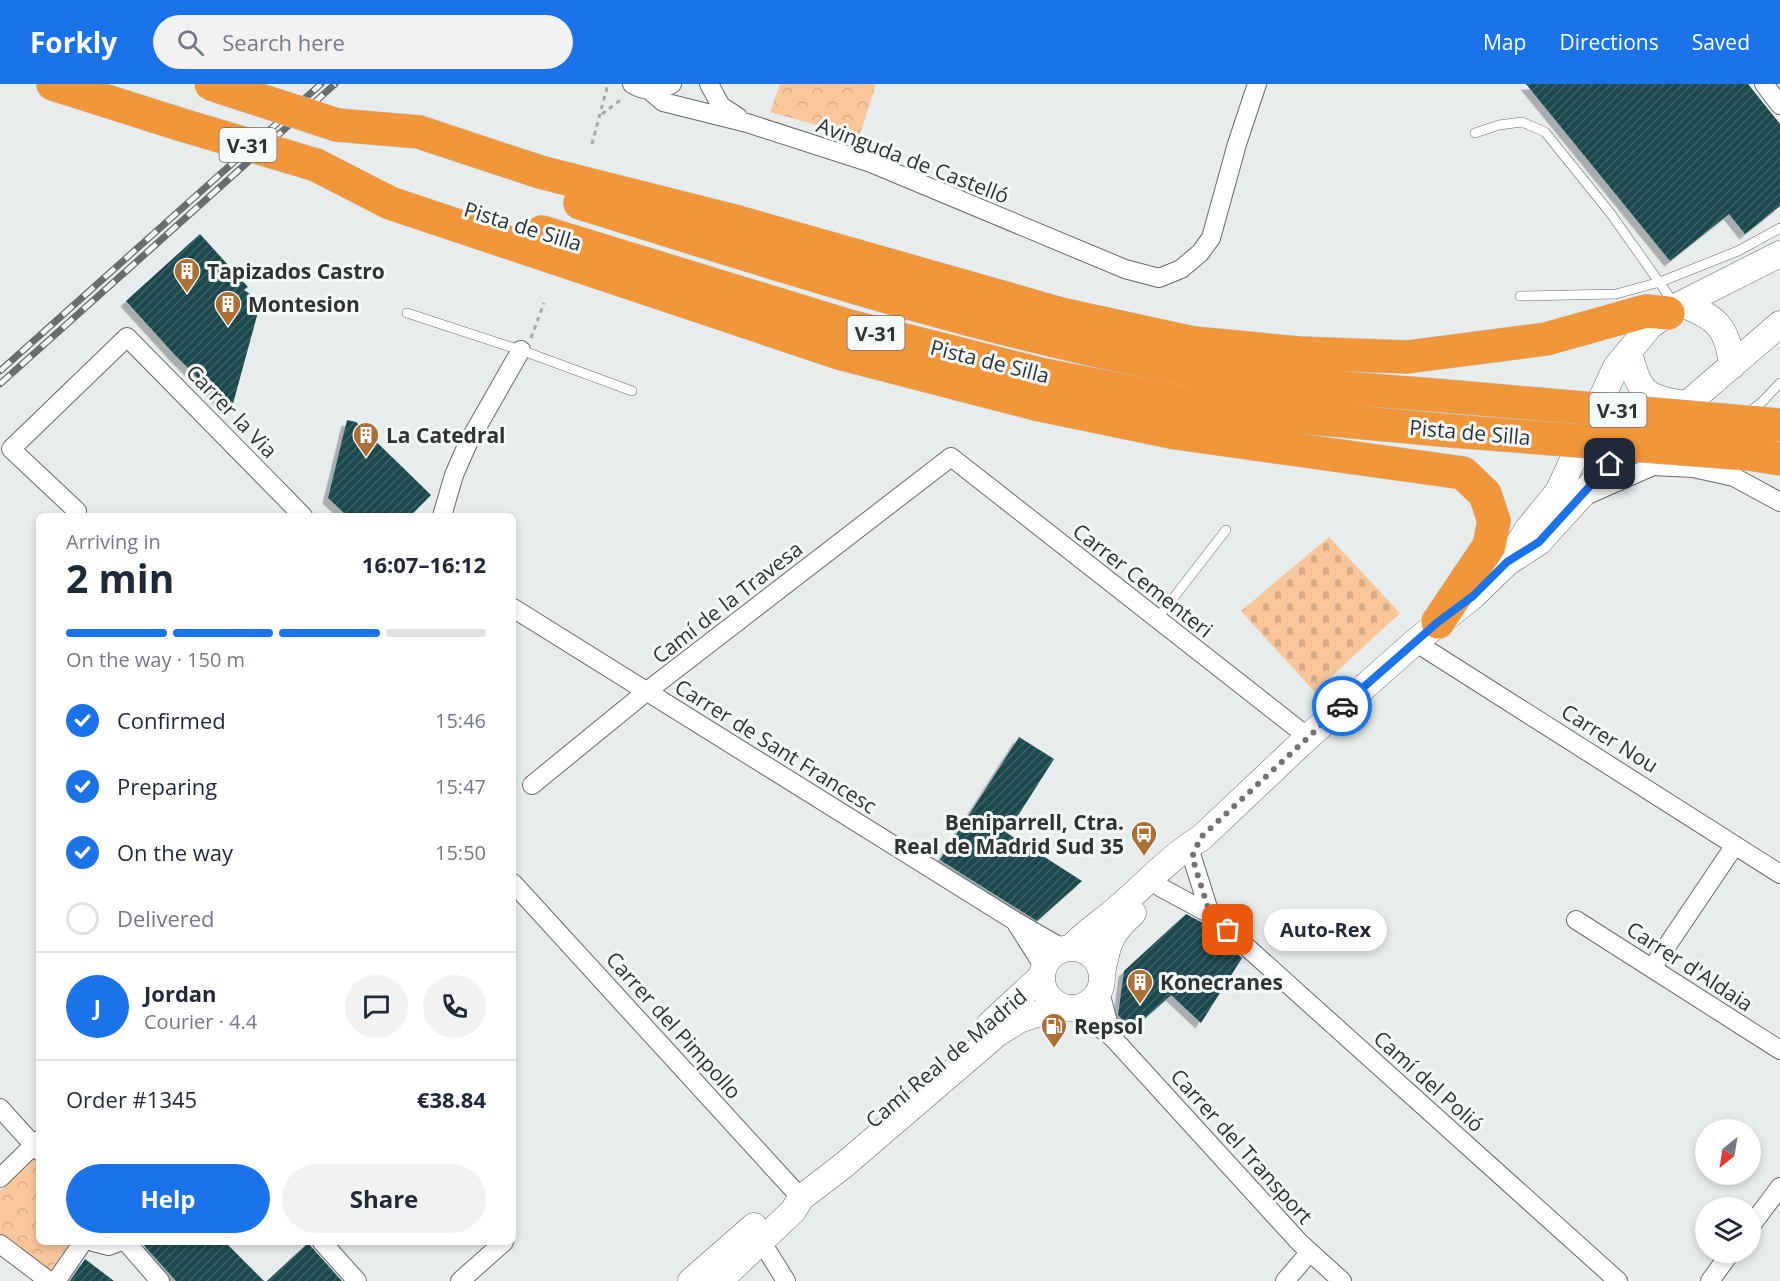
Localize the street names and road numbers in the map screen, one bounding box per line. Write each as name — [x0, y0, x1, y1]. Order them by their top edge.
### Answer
street label: Avinguda de Castelló — [813, 110, 1013, 210]
road number: V-31 — [220, 128, 276, 162]
street label: Pista de Silla — [461, 195, 585, 257]
road number: V-31 — [848, 316, 904, 350]
street label: Pista de Silla — [928, 333, 1052, 389]
street label: Carrer la Via — [180, 358, 284, 464]
road number: V-31 — [1590, 393, 1646, 427]
street label: Pista de Silla — [1408, 413, 1532, 451]
street label: Carrer Cementeri — [1067, 517, 1219, 643]
street label: Camí de la Travesa — [646, 535, 808, 669]
street label: Carrer de Sant Francesc — [670, 672, 882, 820]
street label: Carrer Nou — [1556, 697, 1664, 779]
street label: Carrer d'Aldaia — [1621, 915, 1759, 1017]
street label: Carrer del Pimpollo — [600, 945, 748, 1105]
street label: Camí Real de Madrid — [859, 982, 1033, 1134]
street label: Camí del Polió — [1368, 1024, 1490, 1138]
street label: Carrer del Transport — [1165, 1062, 1319, 1230]

